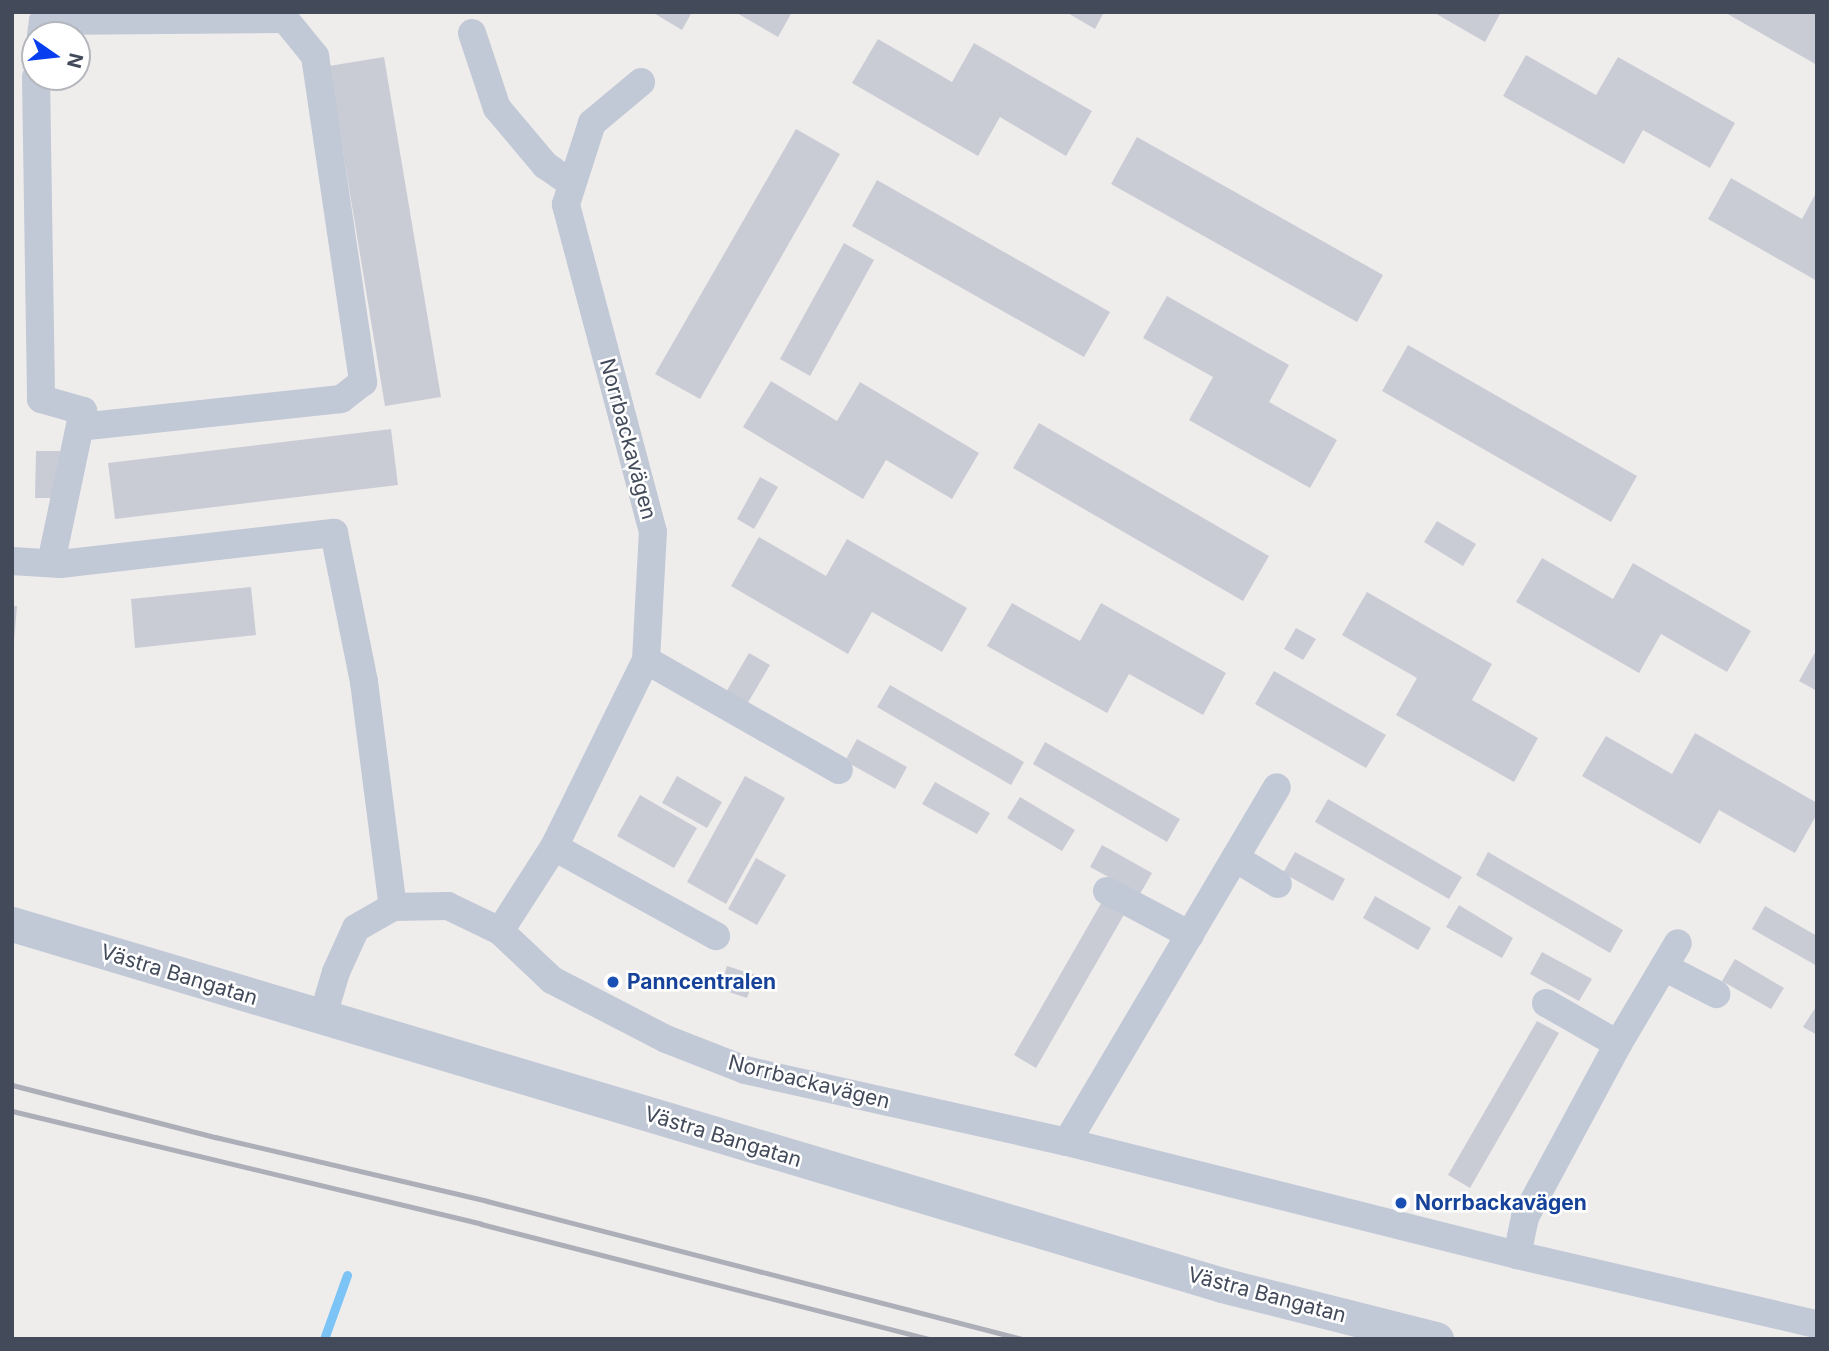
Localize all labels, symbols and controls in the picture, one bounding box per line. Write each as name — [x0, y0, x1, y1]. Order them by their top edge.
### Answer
north arrow — [21, 21, 91, 91]
text: N — [62, 51, 88, 71]
street label: Norrbackavägen — [594, 356, 662, 522]
street label: Västra Bangatan — [97, 939, 261, 1011]
place label: Panncentralen — [627, 969, 776, 995]
marker: Panncentralen — [605, 974, 621, 990]
street label: Norrbackavägen — [726, 1050, 892, 1114]
street label: Västra Bangatan — [641, 1101, 805, 1173]
place label: Norrbackavägen — [1415, 1190, 1587, 1216]
marker: Norrbackavägen — [1393, 1195, 1409, 1211]
street label: Västra Bangatan — [1185, 1262, 1349, 1328]

